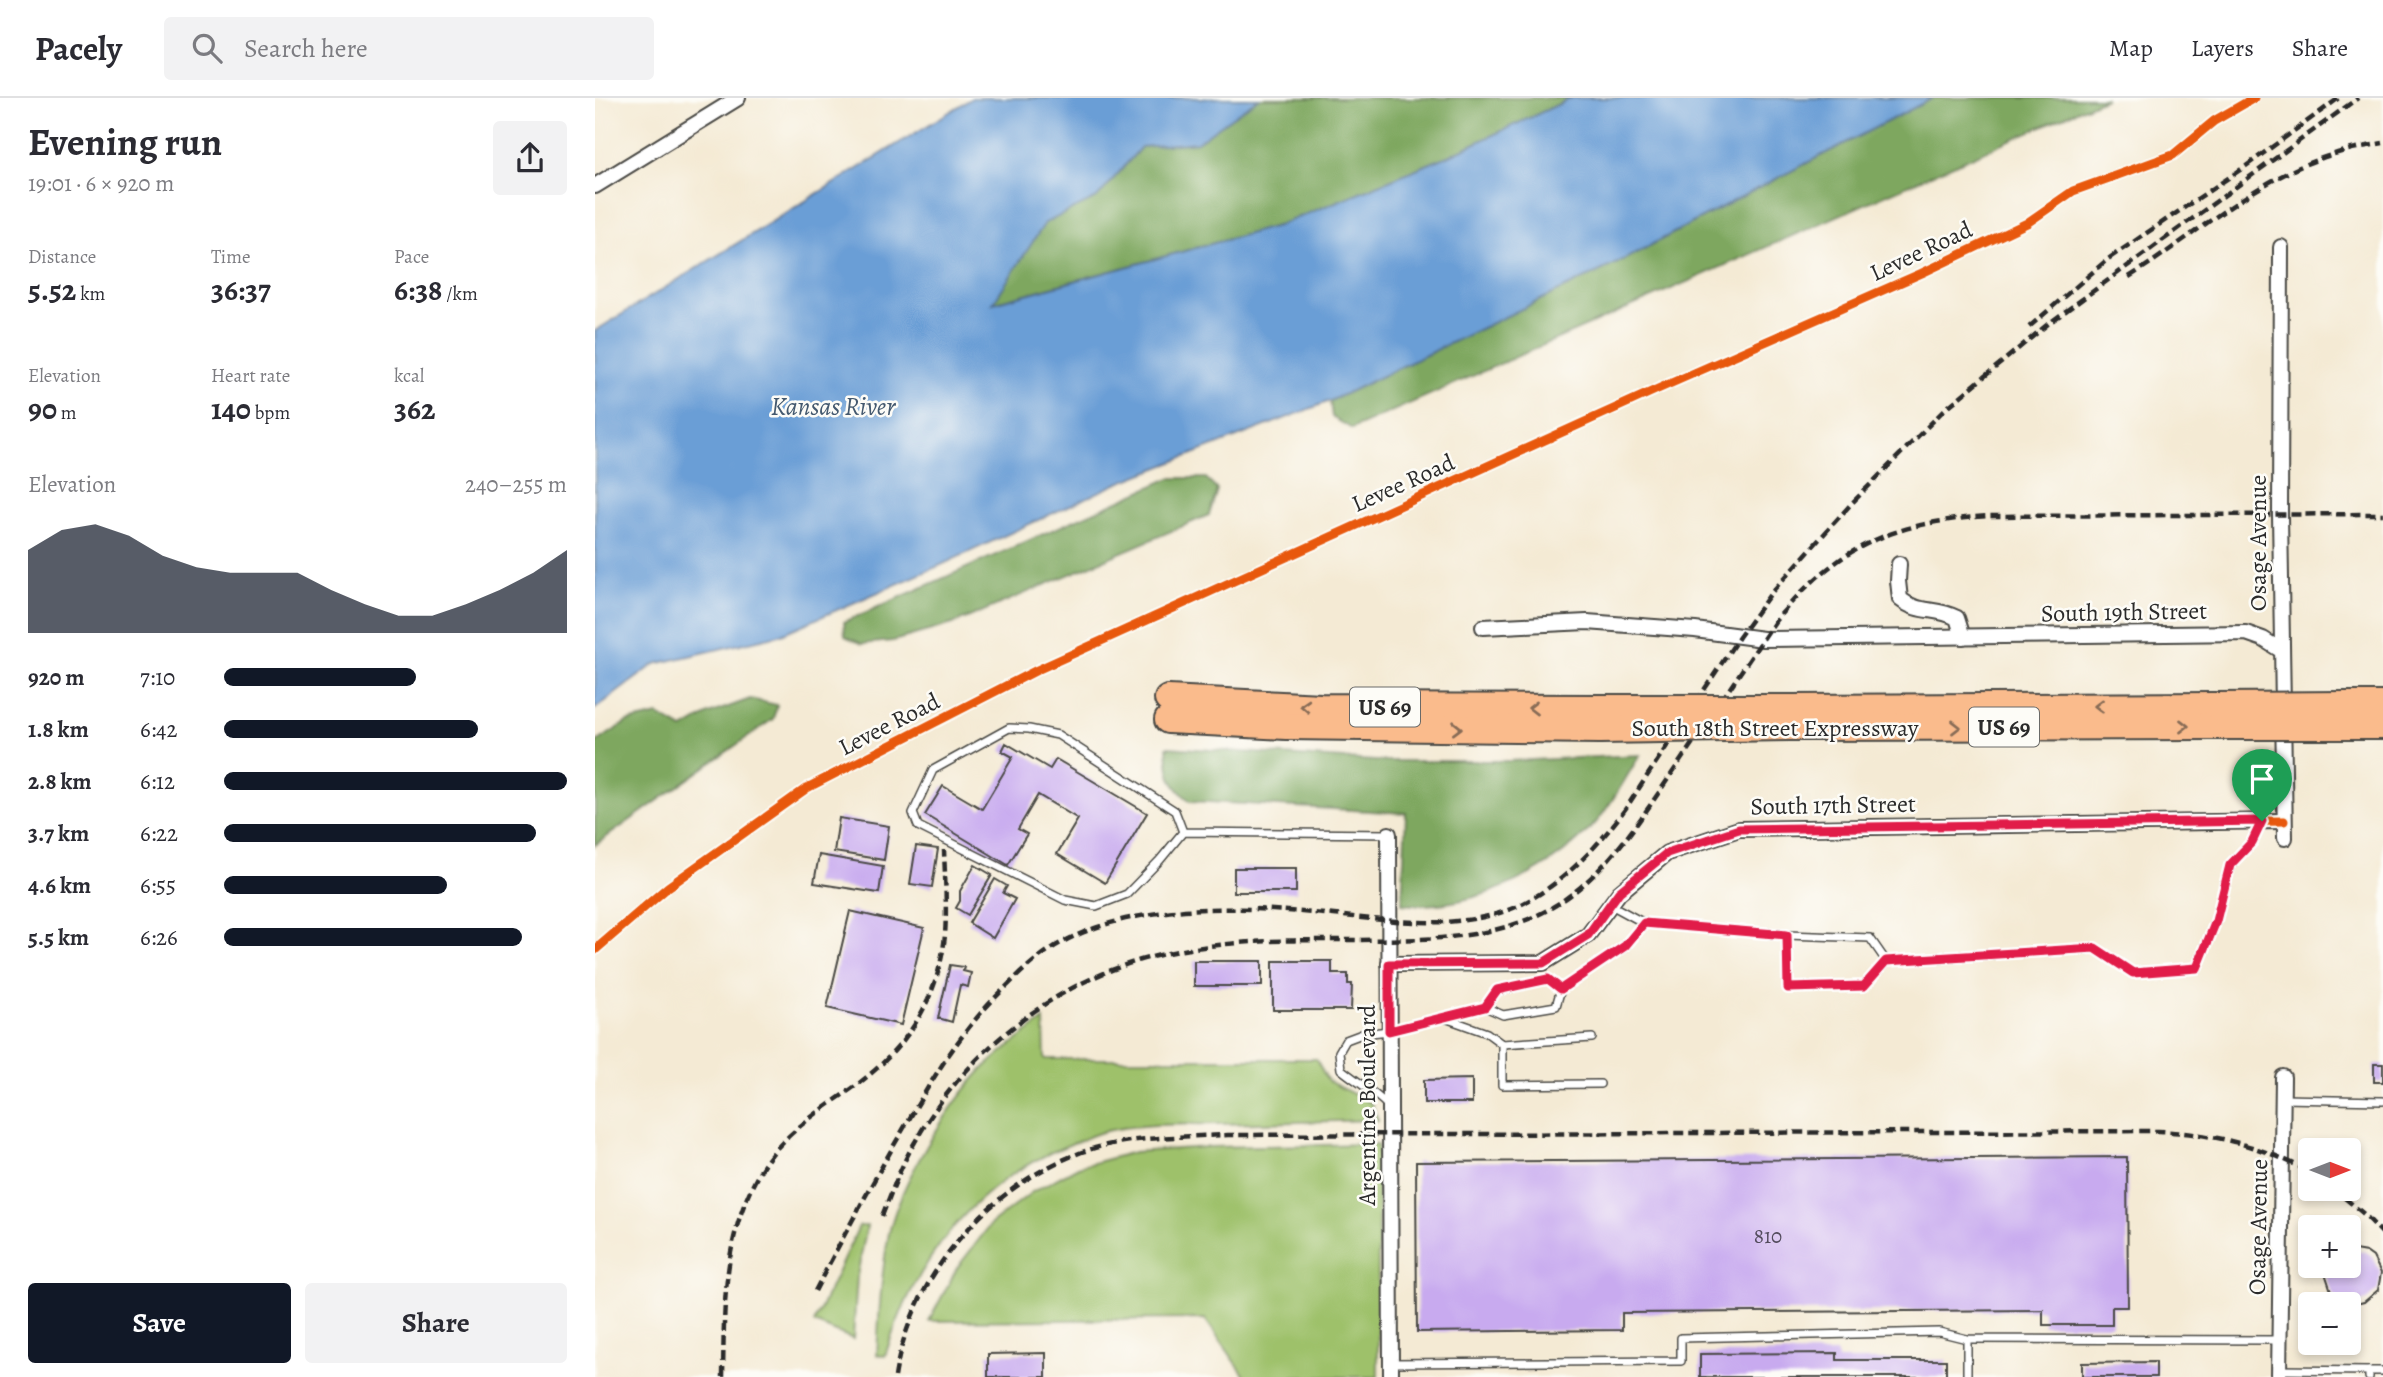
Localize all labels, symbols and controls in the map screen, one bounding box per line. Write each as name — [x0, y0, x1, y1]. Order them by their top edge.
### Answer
search box — [164, 17, 654, 80]
text: Pacely — [35, 26, 122, 71]
icon: search — [188, 29, 226, 67]
text: Search here — [244, 31, 368, 66]
text: Map — [2109, 32, 2153, 64]
text: Layers — [2191, 32, 2254, 64]
text: Share — [2292, 32, 2348, 64]
text: Evening run — [28, 116, 222, 168]
button: share — [493, 121, 567, 195]
text: 19:01 · 6 × 920 m — [28, 168, 174, 199]
street label: Levee Road — [1865, 213, 1977, 289]
text: Distance — [28, 244, 96, 270]
text: Time — [211, 244, 250, 270]
text: Pace — [394, 244, 429, 270]
text: 5.52 — [28, 270, 76, 310]
text: 36:37 — [211, 270, 271, 310]
text: 6:38 — [394, 270, 442, 310]
text: km — [76, 281, 105, 307]
text: /km — [442, 281, 478, 307]
text: Elevation — [28, 363, 101, 389]
text: Heart rate — [211, 363, 290, 389]
text: kcal — [394, 363, 424, 389]
text: 90 — [28, 389, 57, 429]
text: 140 — [211, 389, 251, 429]
text: 362 — [394, 389, 435, 429]
water label: Kansas River — [771, 389, 896, 424]
text: m — [57, 400, 77, 426]
text: bpm — [251, 400, 290, 426]
street label: Levee Road — [1346, 446, 1460, 520]
text: Elevation — [28, 469, 116, 500]
text: 240–255 m — [465, 469, 567, 500]
street label: Osage Avenue — [2242, 475, 2274, 611]
street label: South 19th Street — [2041, 595, 2207, 629]
text: 920 m — [28, 662, 85, 693]
text: 7:10 — [140, 662, 175, 693]
street label: Levee Road — [833, 685, 945, 763]
road number: US 69 — [1350, 688, 1420, 726]
one-way arrow — [2093, 698, 2104, 714]
one-way arrow — [1300, 699, 1311, 714]
one-way arrow — [1527, 700, 1538, 716]
road number: US 69 — [1969, 708, 2039, 747]
street label: South 18th Street Expressway — [1632, 712, 1919, 744]
text: 1.8 km — [28, 714, 89, 745]
text: 6:42 — [140, 714, 177, 745]
one-way arrow — [2179, 718, 2190, 734]
one-way arrow — [1952, 719, 1962, 735]
one-way arrow — [1452, 720, 1462, 736]
pin — [2232, 749, 2292, 821]
icon: arrive — [2243, 760, 2281, 798]
text: 2.8 km — [28, 766, 92, 797]
text: 6:12 — [140, 766, 175, 797]
street label: South 17th Street — [1750, 788, 1916, 822]
text: 3.7 km — [28, 818, 89, 849]
text: 6:22 — [140, 818, 178, 849]
text: 4.6 km — [28, 870, 91, 901]
text: 6:55 — [140, 870, 176, 901]
text: 5.5 km — [28, 922, 89, 953]
text: 6:26 — [140, 922, 178, 953]
street label: Argentine Boulevard — [1351, 1004, 1383, 1206]
north arrow — [2298, 1138, 2361, 1200]
map controls — [2298, 1138, 2361, 1355]
street label: Osage Avenue — [2241, 1159, 2275, 1295]
button: + — [2298, 1215, 2361, 1278]
house number: 810 — [1754, 1222, 1782, 1250]
button: Save — [28, 1283, 291, 1363]
button: Share — [305, 1283, 567, 1363]
button: − — [2298, 1292, 2361, 1355]

